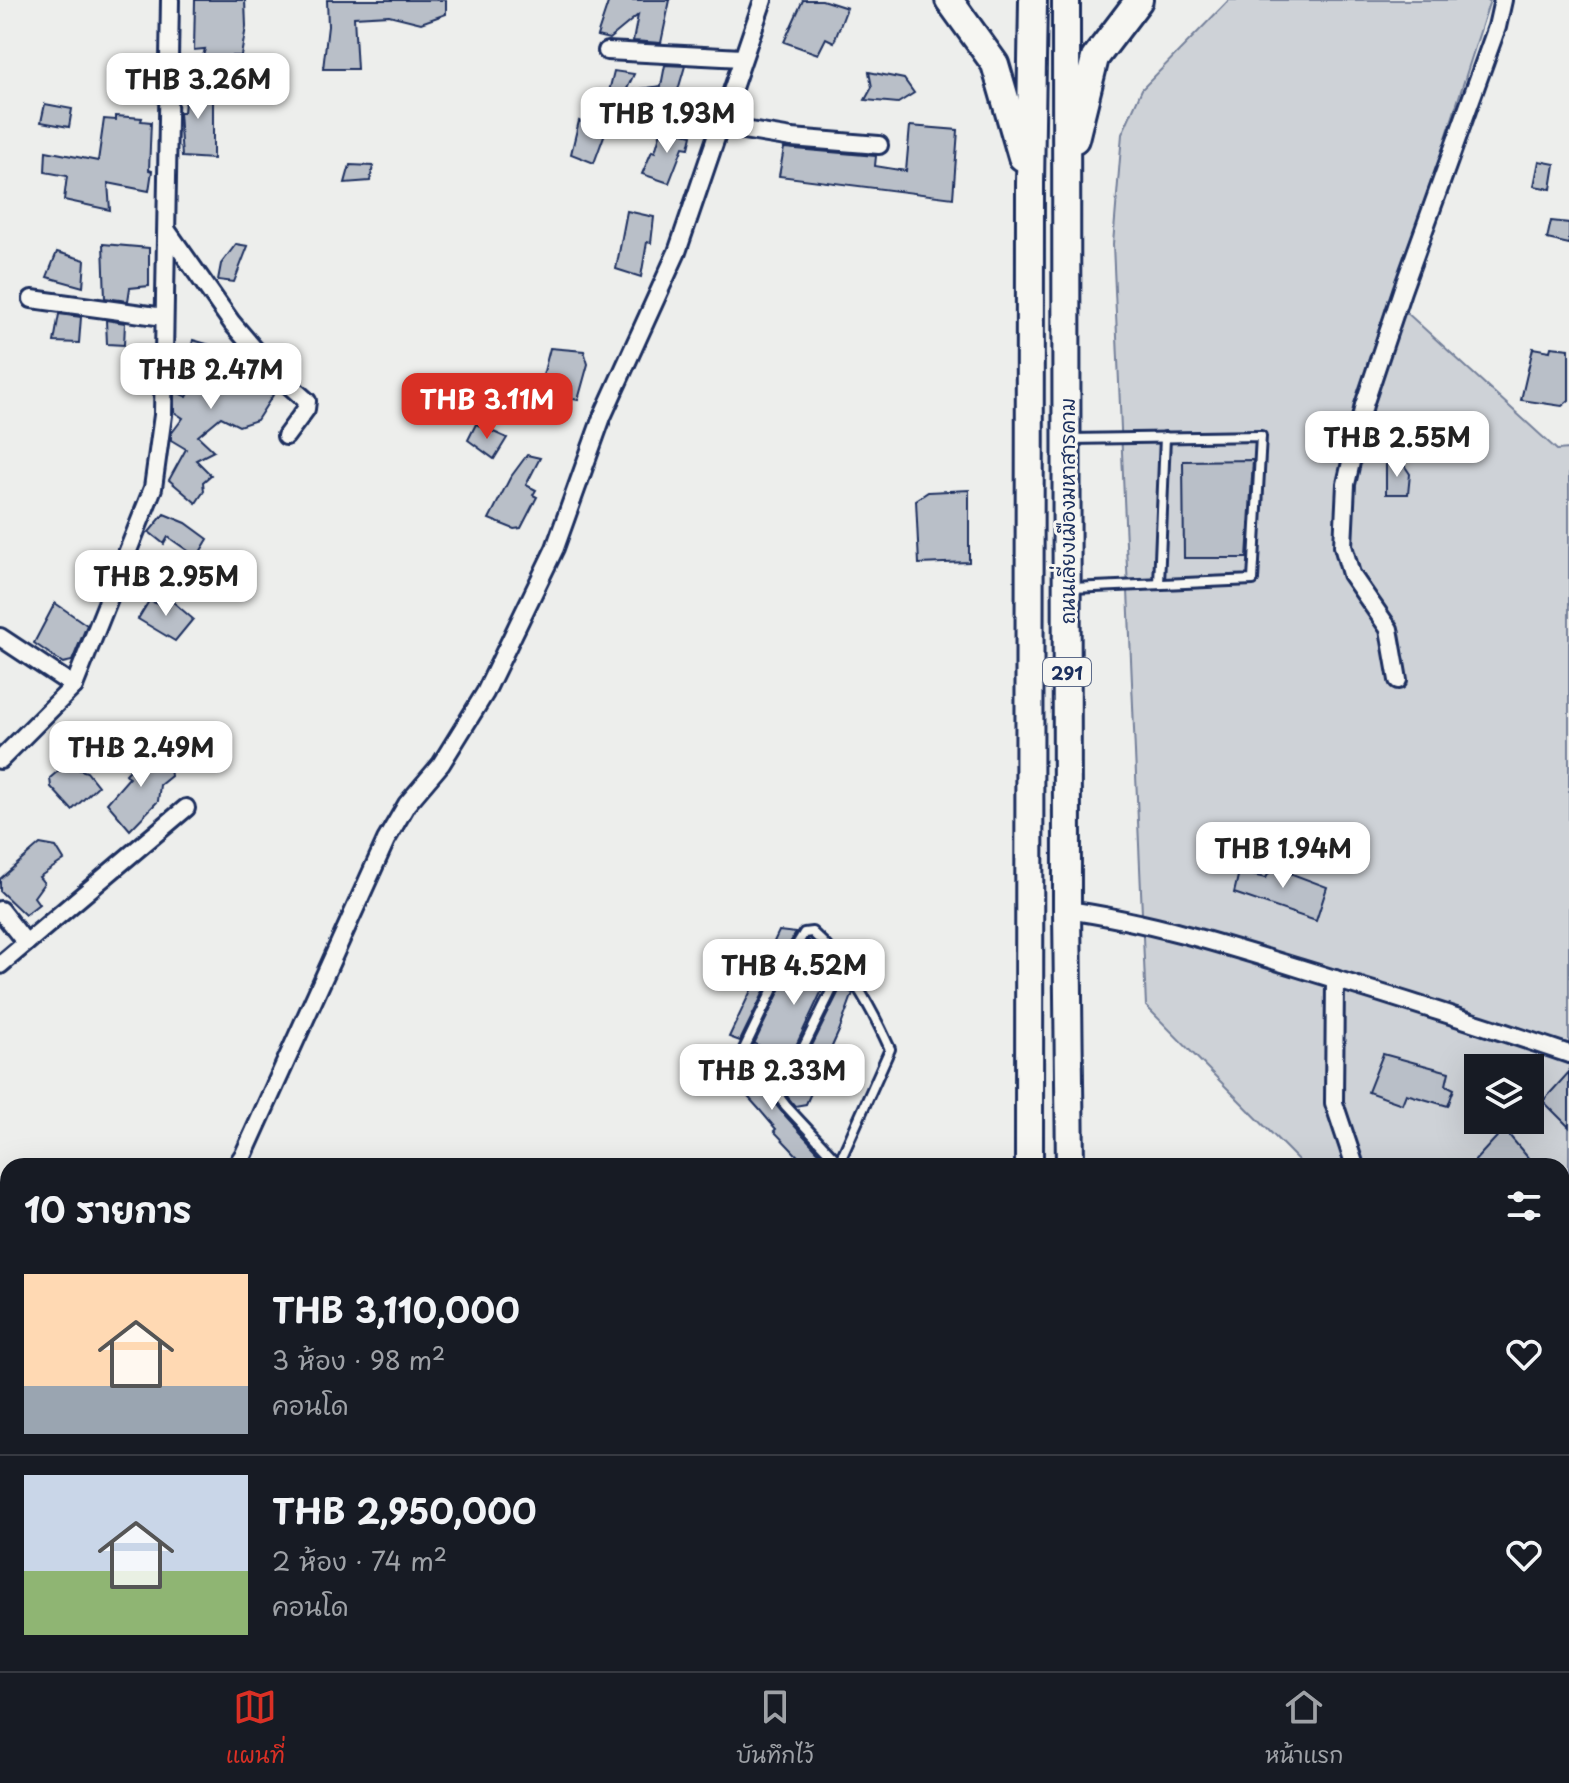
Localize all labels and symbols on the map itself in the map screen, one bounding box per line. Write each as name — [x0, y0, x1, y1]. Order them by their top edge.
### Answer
pin: THB 3.26M — [106, 53, 290, 121]
pin: THB 1.93M — [575, 87, 759, 155]
pin: THB 2.47M — [119, 343, 303, 411]
pin: THB 3.11M — [395, 373, 579, 441]
street label: ถนนเลี่ยงเมืองมหาสารคาม — [1049, 398, 1082, 624]
pin: THB 2.55M — [1305, 411, 1489, 479]
pin: THB 2.95M — [74, 550, 258, 618]
road number: 291 — [1043, 658, 1091, 686]
pin: THB 2.49M — [49, 721, 233, 789]
pin: THB 1.94M — [1191, 822, 1375, 890]
pin: THB 4.52M — [702, 939, 886, 1007]
pin: THB 2.33M — [680, 1044, 864, 1112]

